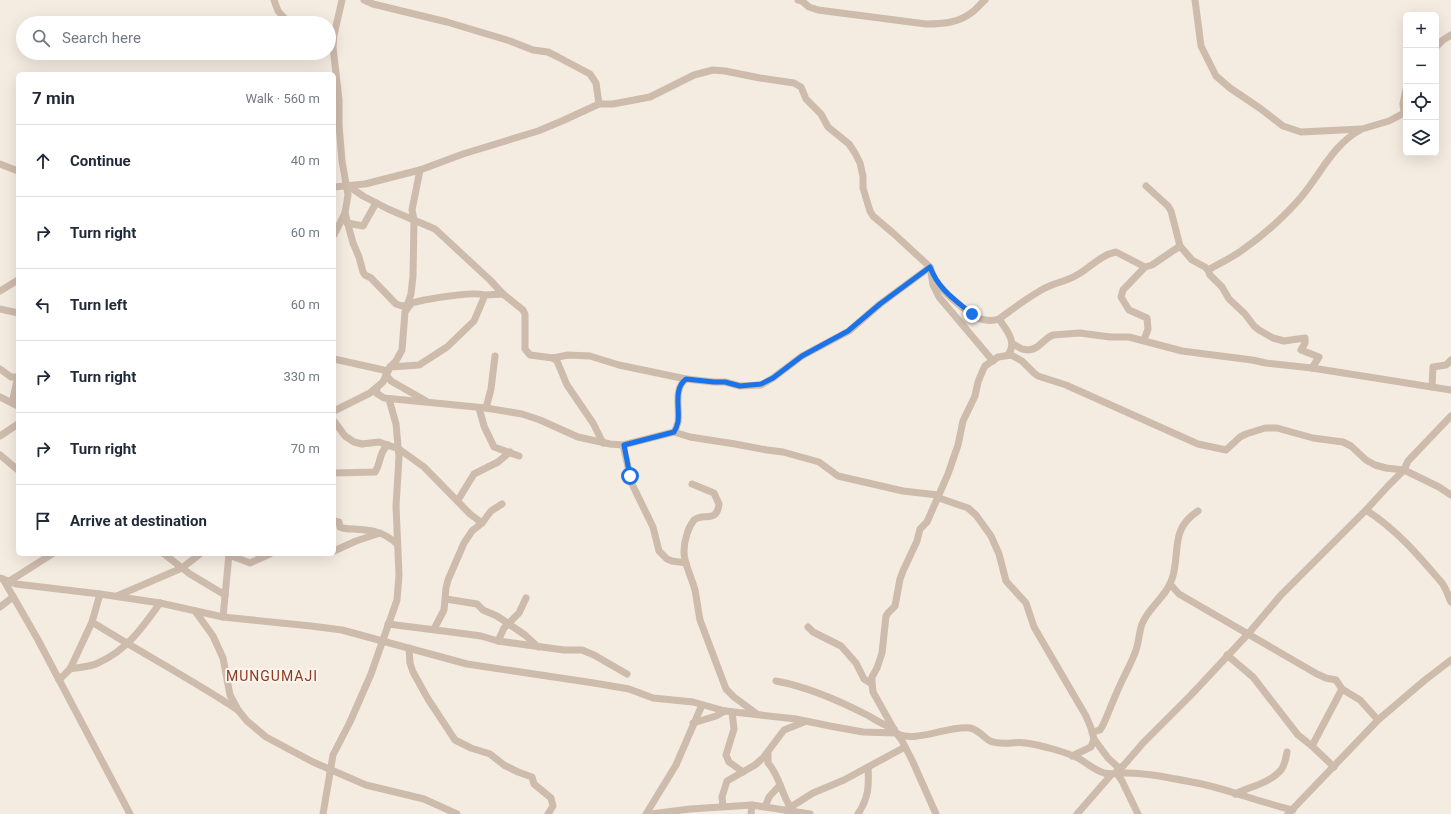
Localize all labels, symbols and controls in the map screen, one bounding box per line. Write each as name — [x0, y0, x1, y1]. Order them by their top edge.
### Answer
map controls — [1403, 12, 1439, 156]
button: + — [1403, 12, 1439, 48]
search box — [16, 16, 336, 60]
icon: search — [30, 27, 52, 49]
text: Search here — [62, 29, 141, 47]
button: − — [1403, 48, 1439, 84]
button: locate — [1403, 84, 1439, 120]
text: 7 min — [32, 88, 75, 108]
text: Walk · 560 m — [245, 91, 320, 106]
button: layers — [1403, 120, 1439, 156]
icon: ahead — [32, 150, 54, 172]
text: Continue — [70, 152, 131, 170]
text: 40 m — [291, 153, 320, 168]
icon: right — [32, 222, 54, 244]
text: Turn right — [70, 224, 136, 242]
text: 60 m — [291, 225, 320, 240]
icon: left — [32, 294, 54, 316]
text: Turn left — [70, 296, 127, 314]
text: 60 m — [291, 297, 320, 312]
route end — [963, 305, 981, 323]
icon: right — [32, 366, 54, 388]
text: Turn right — [70, 368, 136, 386]
text: 330 m — [283, 369, 320, 384]
icon: right — [32, 438, 54, 460]
text: Turn right — [70, 440, 136, 458]
text: 70 m — [291, 441, 320, 456]
route start — [621, 467, 639, 485]
icon: arrive — [32, 510, 54, 532]
text: Arrive at destination — [70, 512, 207, 530]
district label: MUNGUMAJI — [226, 668, 318, 684]

